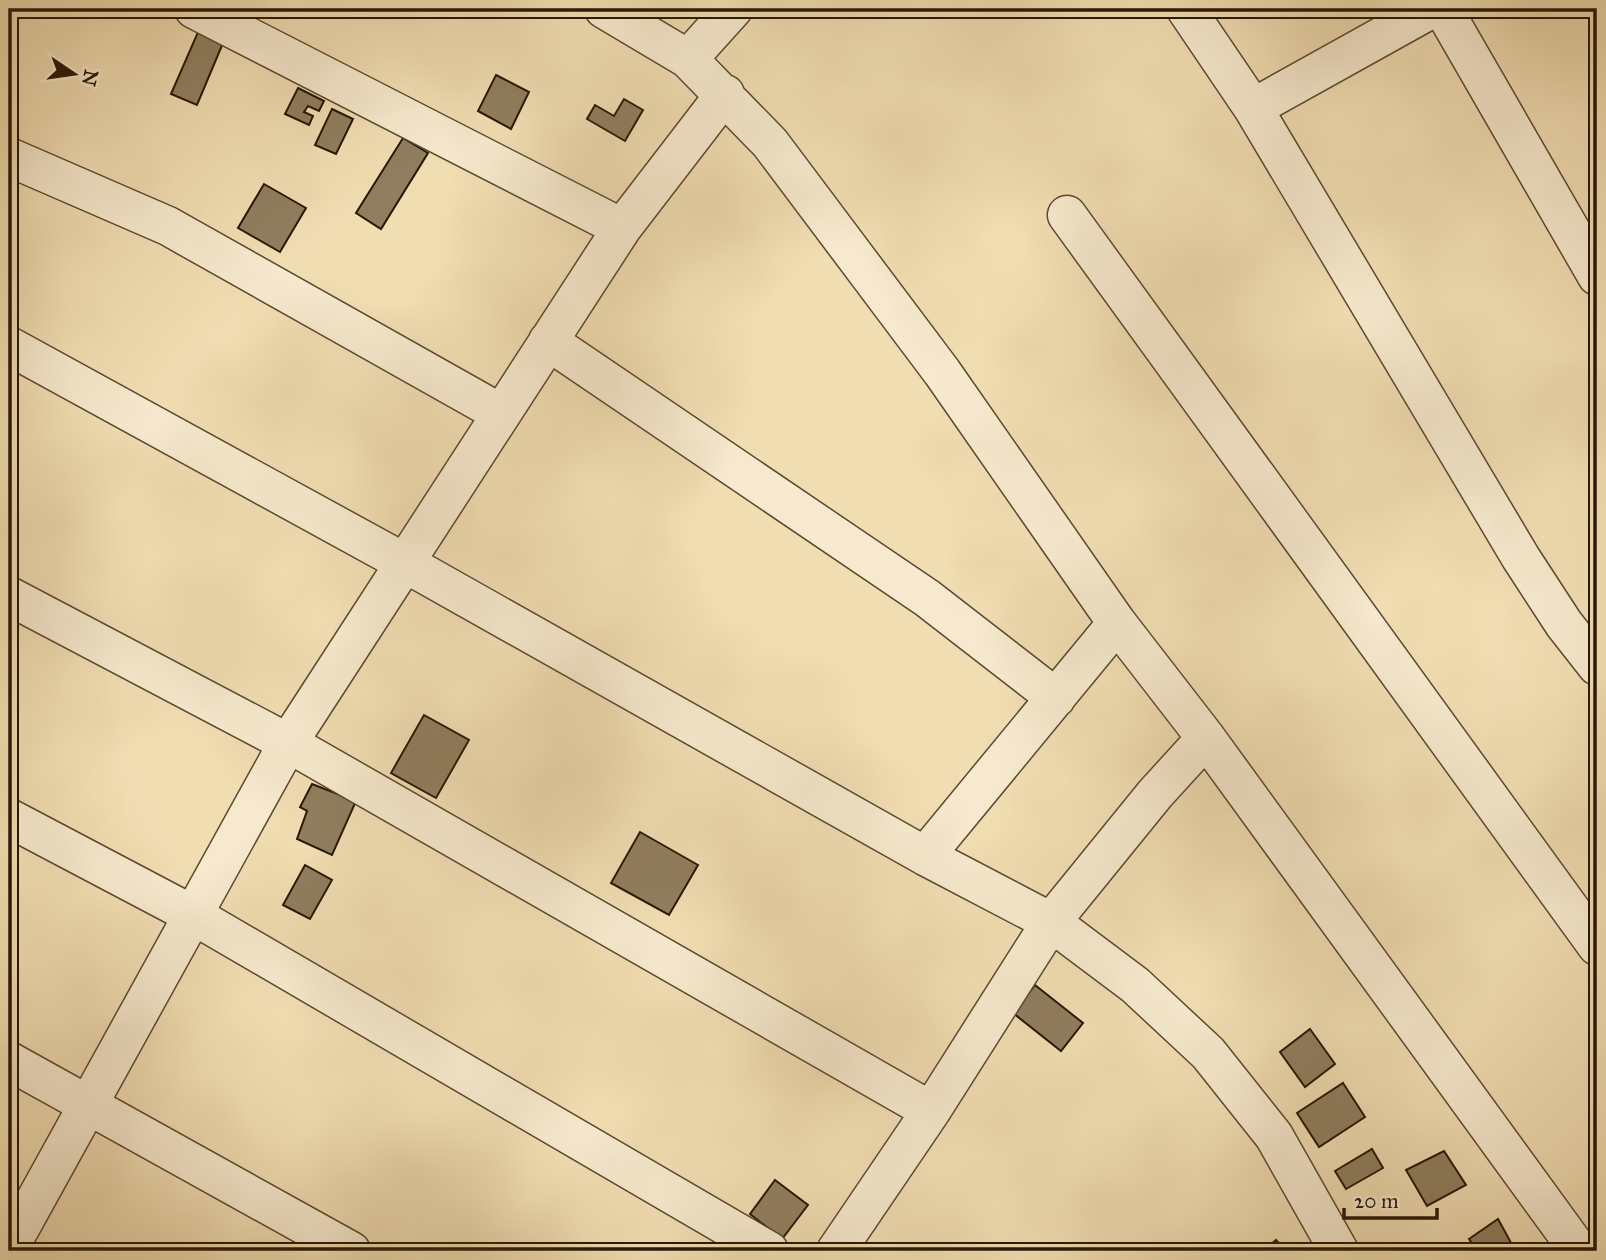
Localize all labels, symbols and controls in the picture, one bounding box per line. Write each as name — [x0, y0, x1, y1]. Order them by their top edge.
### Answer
north arrow — [38, 38, 108, 108]
text: N — [77, 67, 103, 88]
scale bar — [1344, 1176, 1436, 1220]
text: 20 m — [1354, 1188, 1399, 1214]

